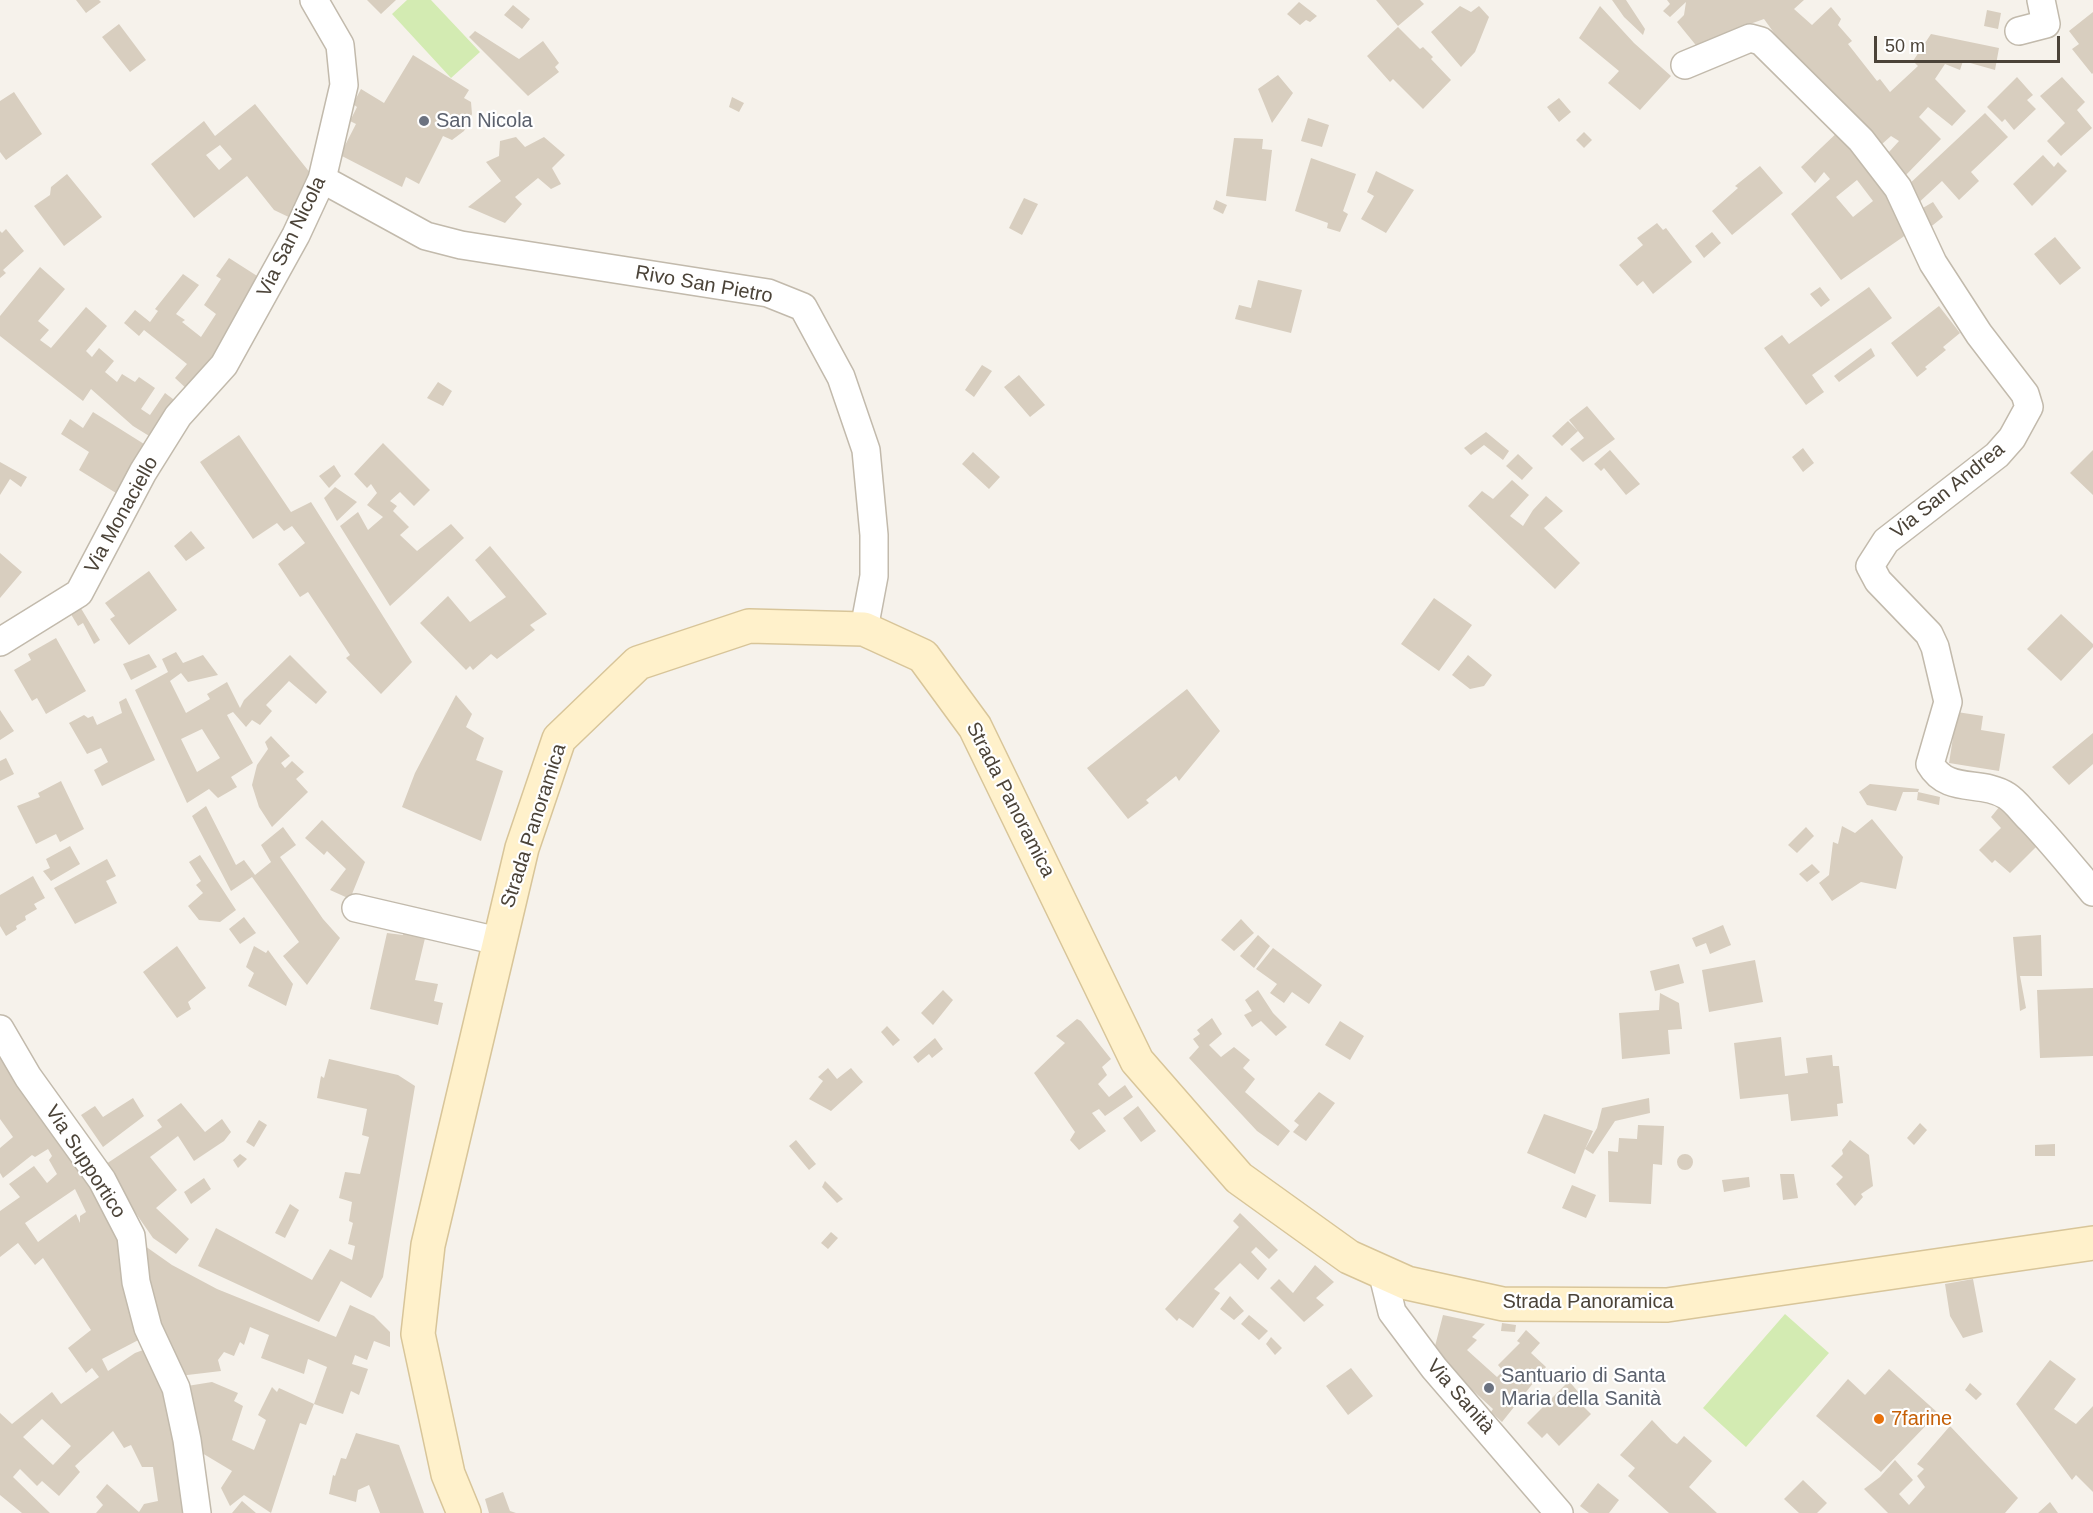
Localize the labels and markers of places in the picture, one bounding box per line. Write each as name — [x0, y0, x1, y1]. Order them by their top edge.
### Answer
place label: San Nicola — [436, 109, 533, 133]
marker: San Nicola — [417, 114, 431, 128]
place label: Santuario di Santa Maria della Sanità — [1501, 1364, 1666, 1411]
marker: Santuario di Santa Maria della Sanità — [1482, 1381, 1496, 1395]
place label: 7farine — [1891, 1407, 1952, 1431]
marker: 7farine — [1872, 1412, 1886, 1426]

